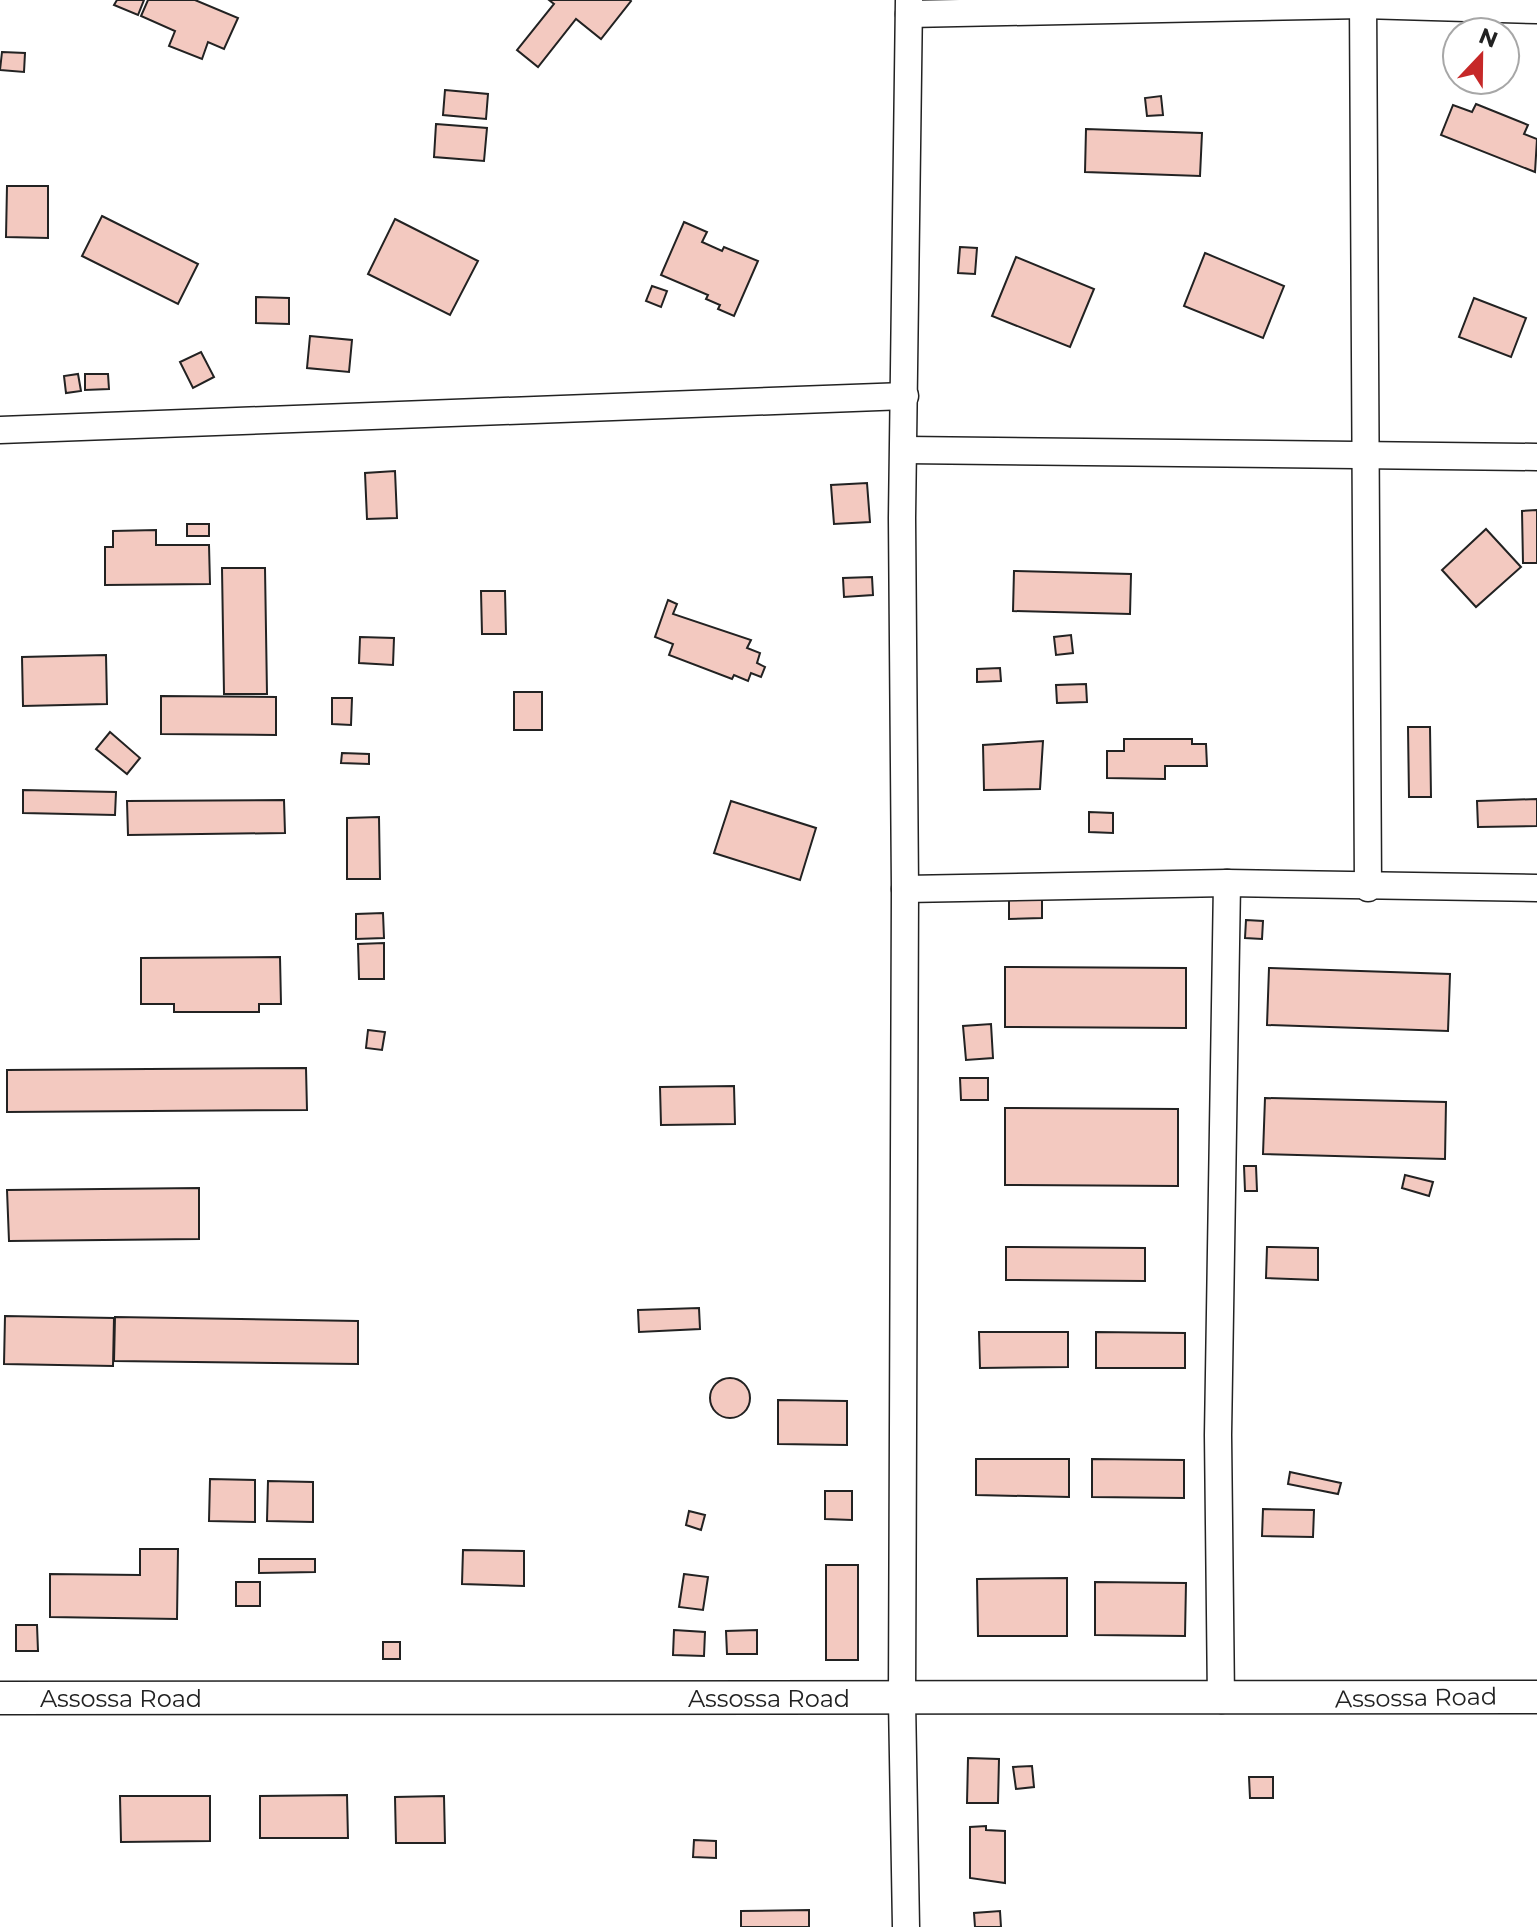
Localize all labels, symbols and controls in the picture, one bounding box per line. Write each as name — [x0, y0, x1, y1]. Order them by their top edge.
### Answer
north arrow — [1441, 16, 1521, 96]
text: N — [1475, 22, 1502, 54]
street label: Assossa Road — [1335, 1682, 1497, 1713]
street label: Assossa Road — [40, 1684, 202, 1713]
street label: Assossa Road — [688, 1684, 850, 1713]

